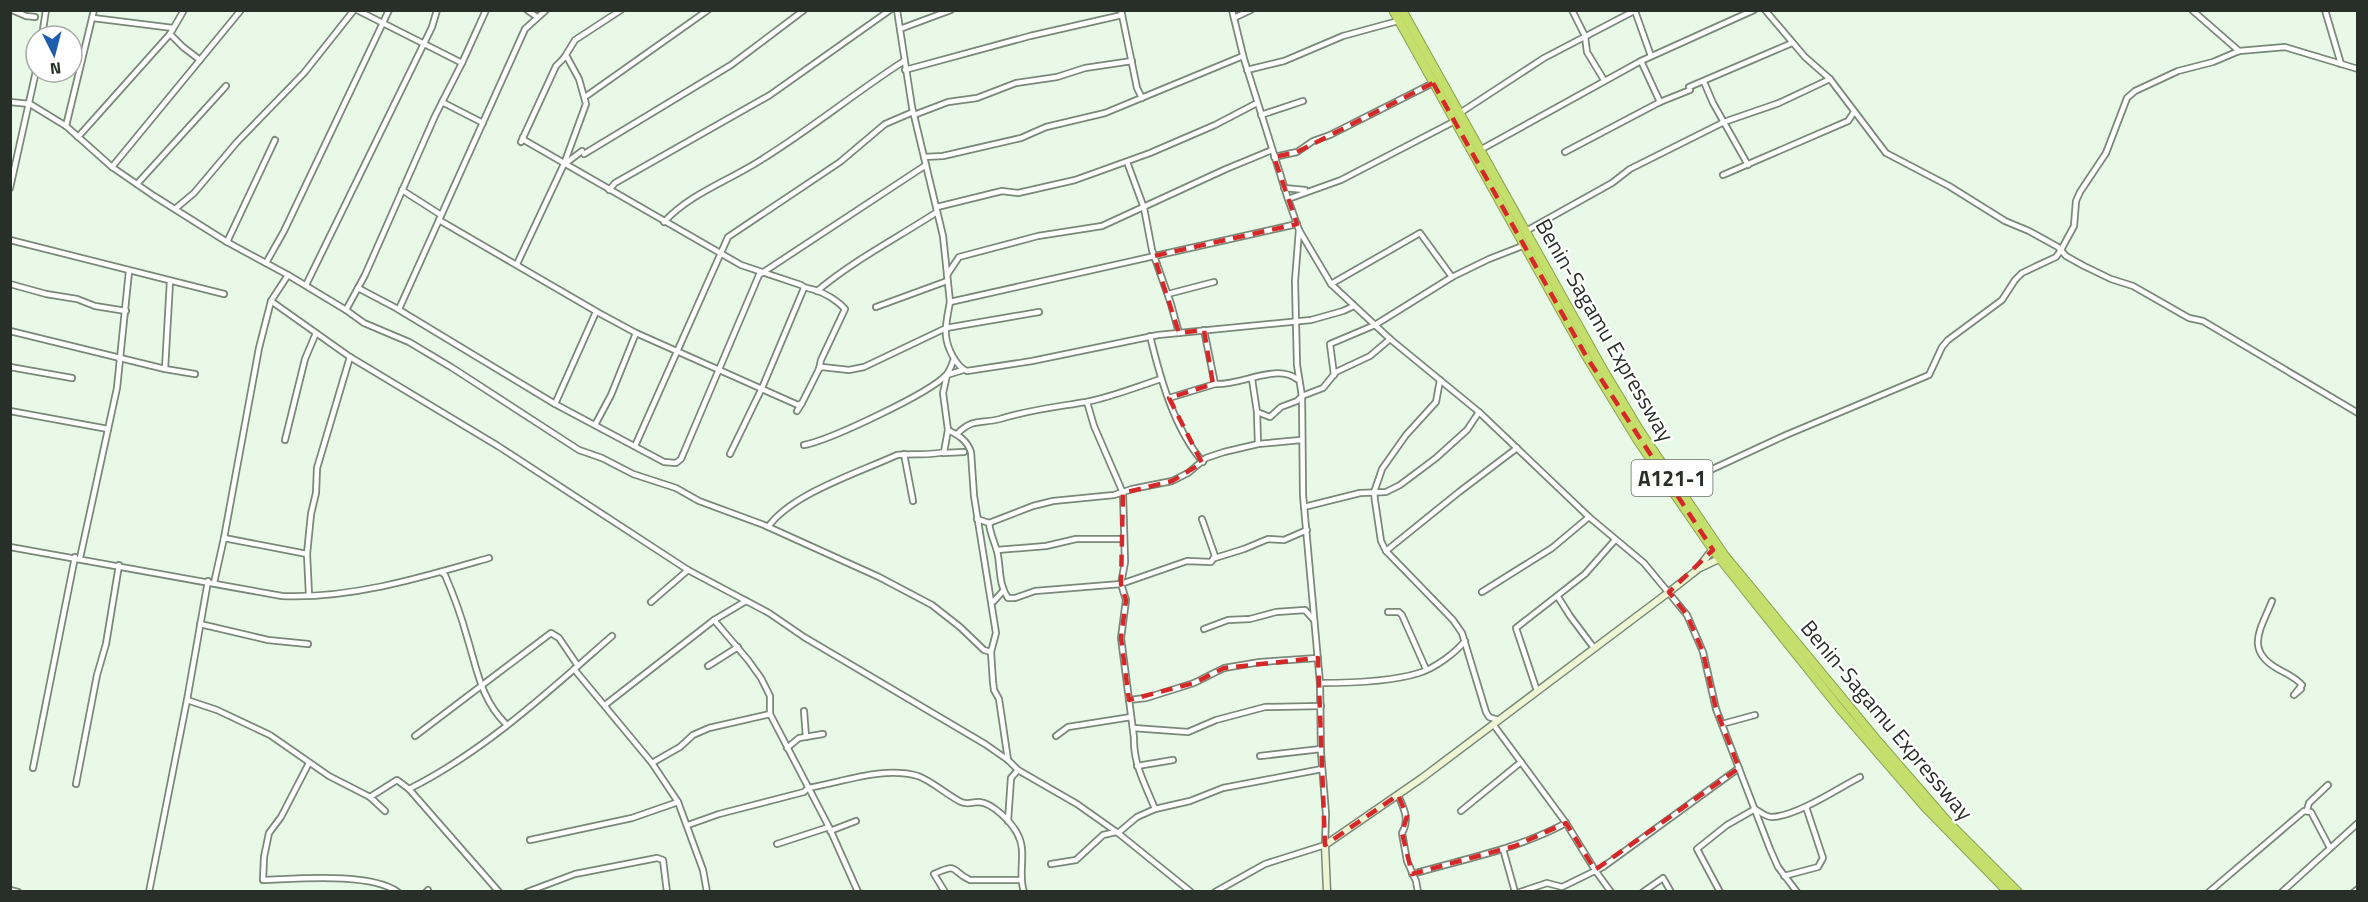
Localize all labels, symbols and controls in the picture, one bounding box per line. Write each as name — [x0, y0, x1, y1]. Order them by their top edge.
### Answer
north arrow — [24, 24, 84, 84]
text: N — [49, 56, 62, 81]
street label: Benin-Sagamu Expressway — [1527, 212, 1683, 448]
road number: A121-1 — [1632, 460, 1712, 496]
street label: Benin-Sagamu Expressway — [1793, 612, 1982, 828]

